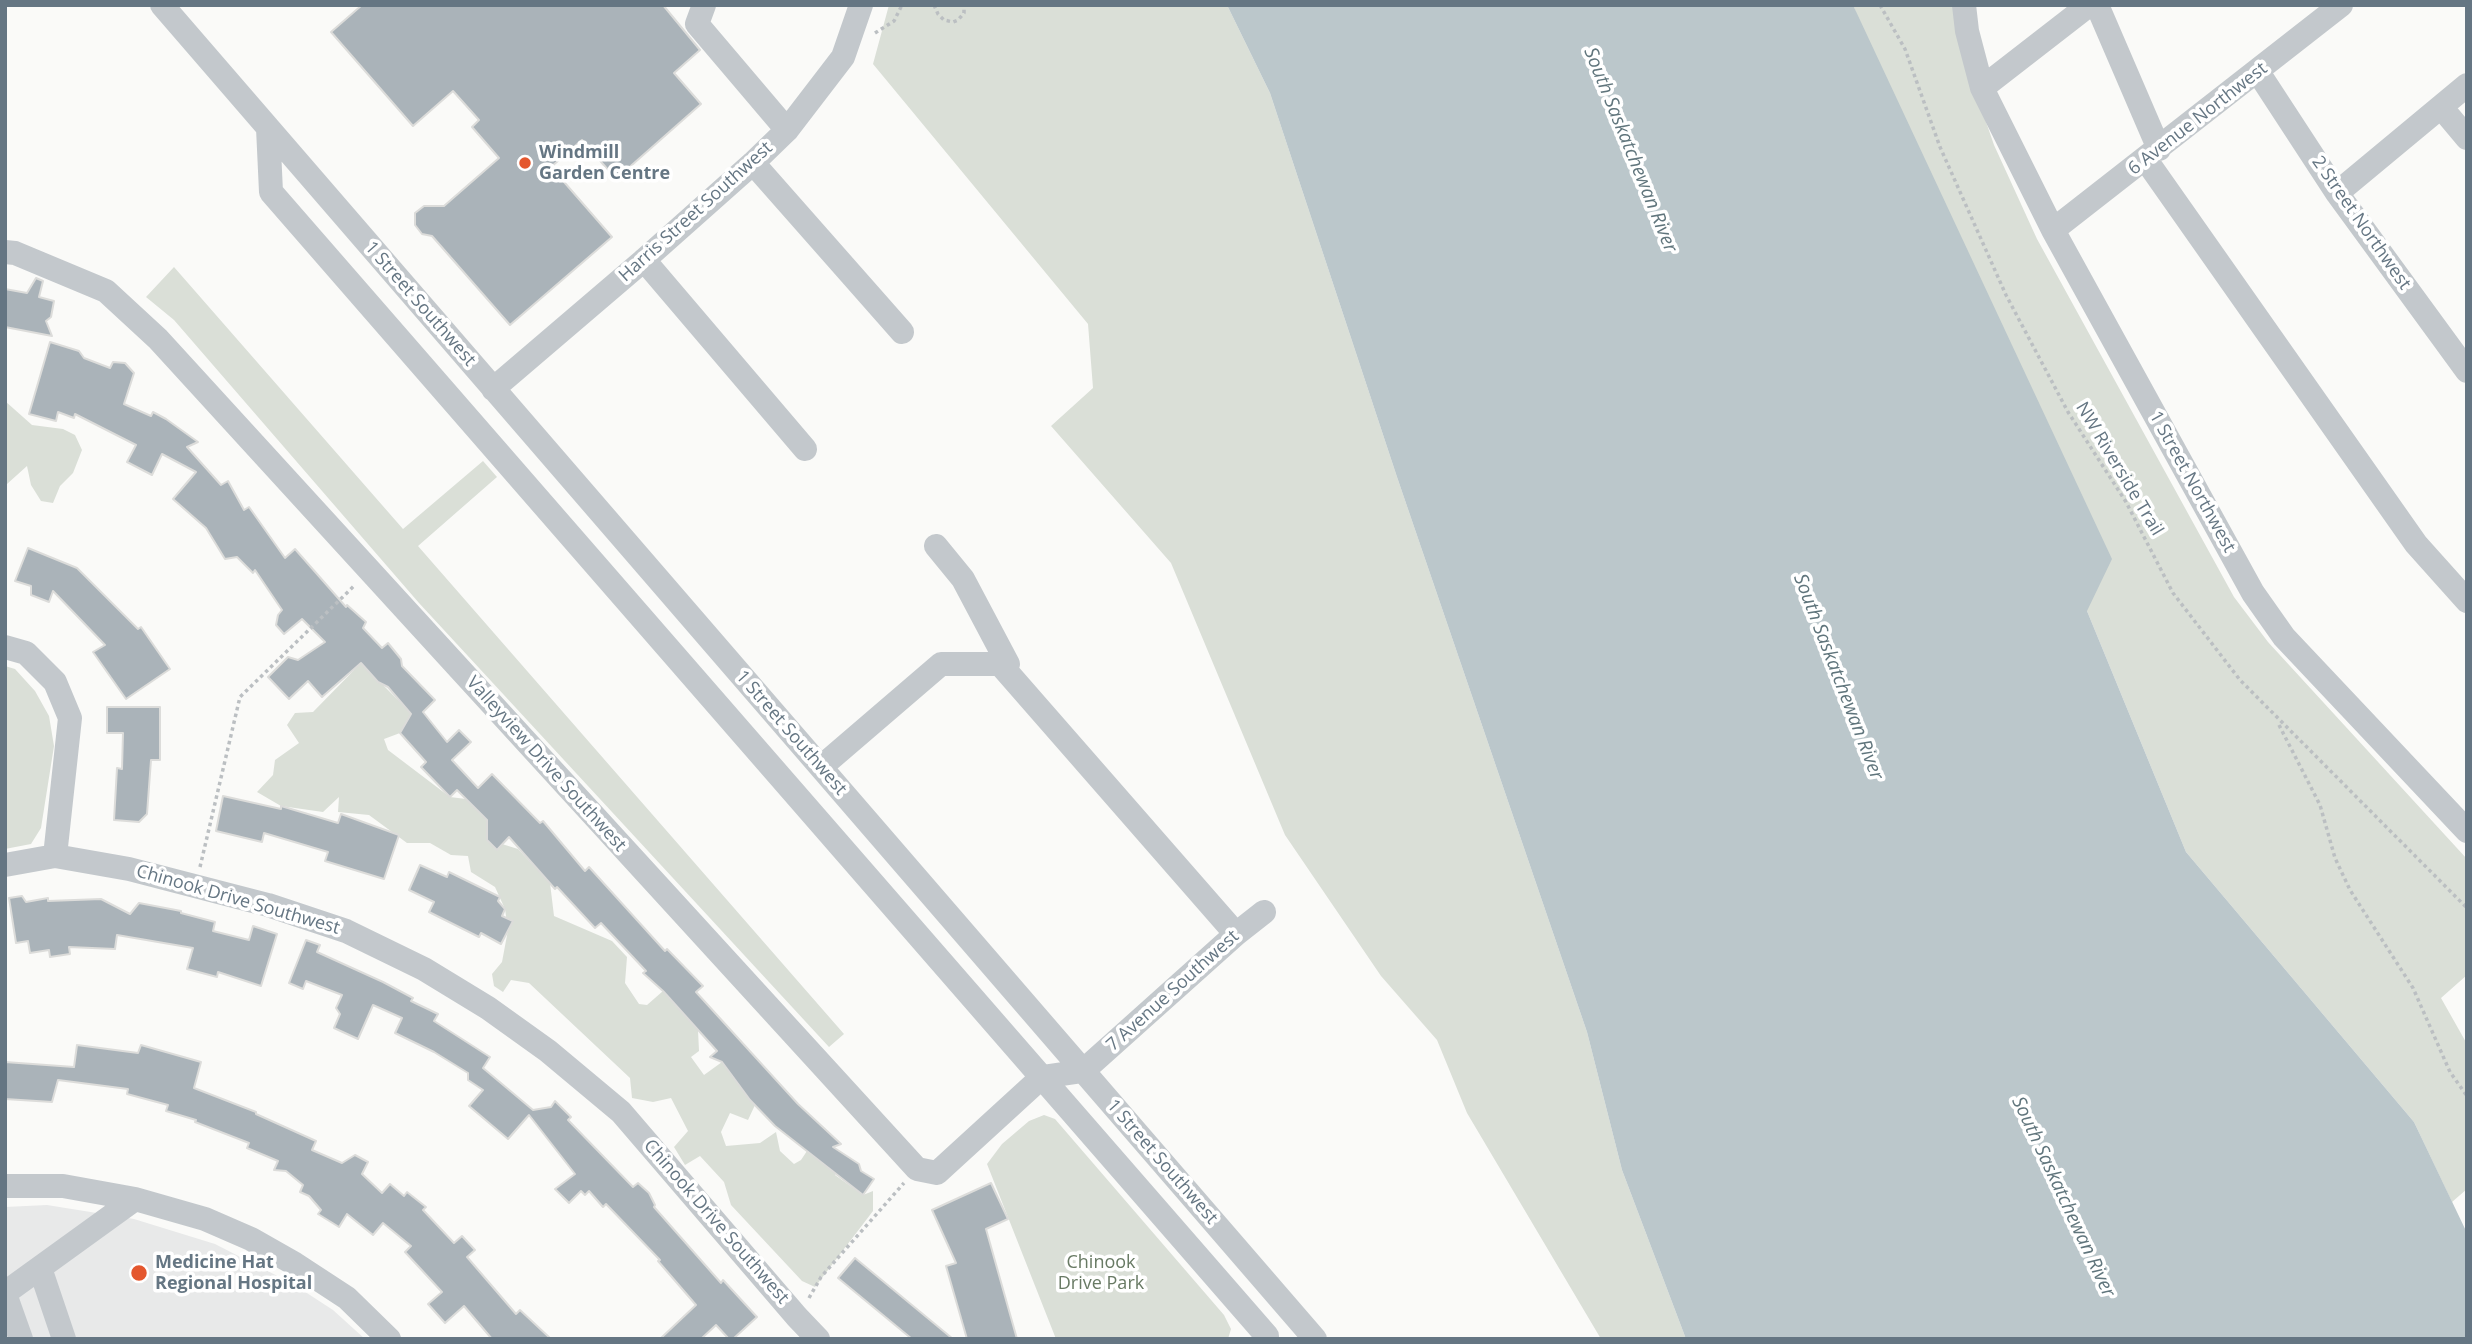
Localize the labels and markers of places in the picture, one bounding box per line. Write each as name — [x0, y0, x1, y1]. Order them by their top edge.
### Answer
place label: Windmill Garden Centre — [539, 142, 670, 184]
marker: Windmill Garden Centre — [517, 155, 533, 171]
place label: Medicine Hat Regional Hospital — [155, 1252, 312, 1294]
marker: Medicine Hat Regional Hospital — [129, 1263, 149, 1283]

